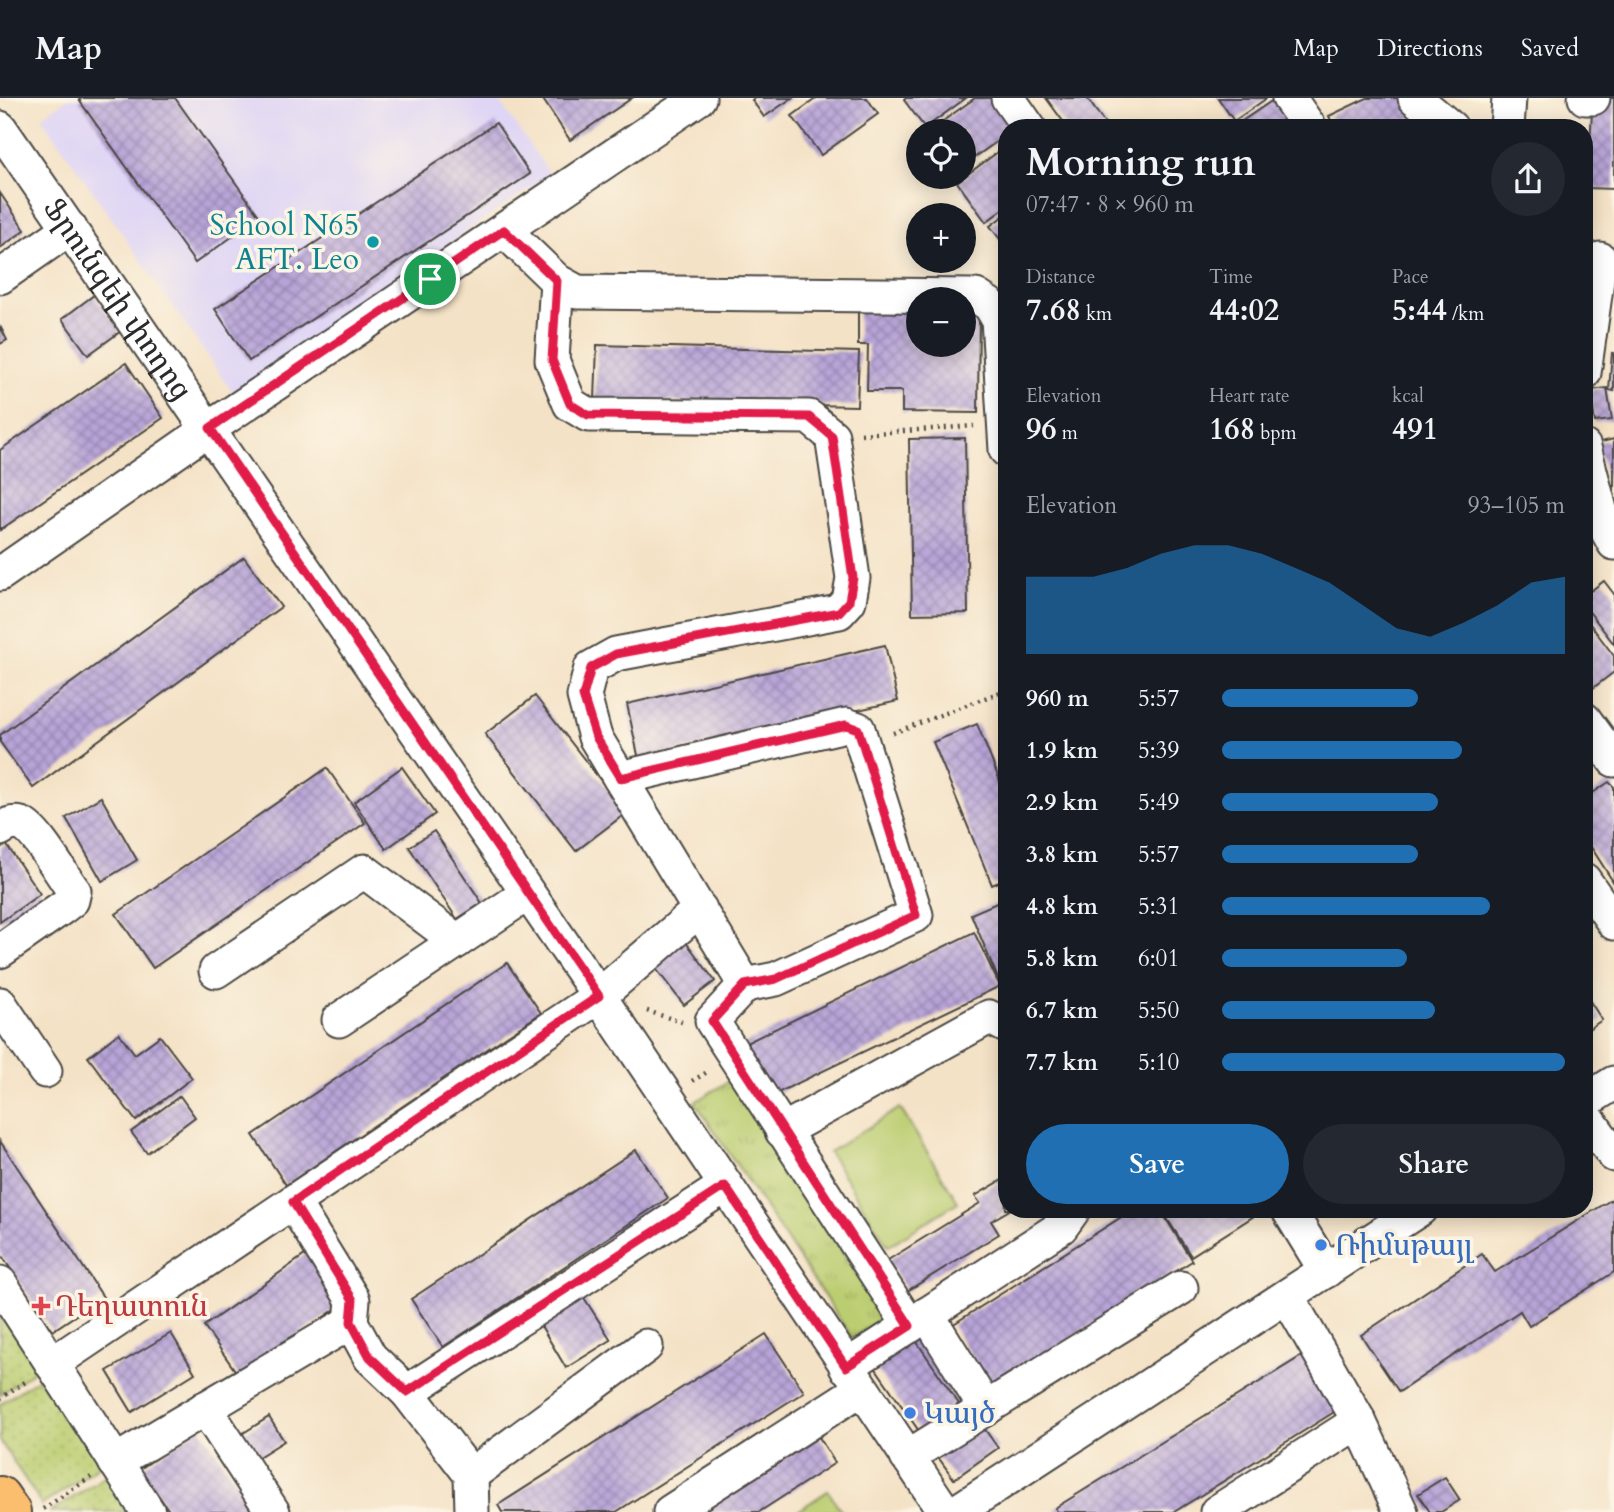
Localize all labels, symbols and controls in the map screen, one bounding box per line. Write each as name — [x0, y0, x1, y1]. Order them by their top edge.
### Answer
text: Map — [35, 26, 102, 71]
text: Map — [1293, 32, 1339, 65]
text: Directions — [1377, 32, 1483, 65]
text: Saved — [1521, 32, 1579, 65]
map controls — [906, 119, 976, 357]
button: locate — [906, 119, 976, 189]
text: Morning run — [1026, 137, 1256, 189]
button: share — [1491, 142, 1565, 216]
text: 07:47 · 8 × 960 m — [1026, 189, 1194, 220]
street label: Ֆրունզեի փողոց — [34, 190, 202, 408]
button: + — [906, 203, 976, 273]
place label: School N65 AFT. Leo — [209, 205, 359, 280]
marker: School N65 AFT. Leo — [365, 234, 381, 250]
pin — [400, 249, 460, 309]
icon: arrive — [411, 260, 449, 298]
text: Distance — [1026, 264, 1095, 290]
text: Time — [1209, 264, 1253, 290]
text: Pace — [1392, 264, 1429, 290]
button: − — [906, 287, 976, 357]
text: 7.68 — [1026, 290, 1081, 331]
text: 44:02 — [1209, 290, 1279, 331]
text: 5:44 — [1392, 290, 1447, 331]
text: km — [1081, 301, 1112, 327]
text: /km — [1447, 301, 1484, 327]
text: Elevation — [1026, 383, 1101, 409]
text: Heart rate — [1209, 383, 1290, 409]
text: kcal — [1392, 383, 1424, 409]
text: 96 — [1026, 409, 1057, 450]
text: 168 — [1209, 409, 1255, 450]
text: 491 — [1392, 409, 1438, 450]
text: m — [1057, 420, 1078, 446]
text: bpm — [1255, 420, 1297, 446]
text: Elevation — [1026, 490, 1117, 521]
text: 93–105 m — [1468, 490, 1565, 521]
text: 960 m — [1026, 683, 1089, 714]
text: 5:57 — [1138, 683, 1179, 714]
text: 1.9 km — [1026, 735, 1098, 766]
text: 5:39 — [1138, 735, 1179, 766]
text: 2.9 km — [1026, 787, 1098, 818]
text: 5:49 — [1138, 787, 1179, 818]
text: 3.8 km — [1026, 839, 1098, 870]
text: 5:57 — [1138, 839, 1179, 870]
text: 4.8 km — [1026, 891, 1098, 922]
text: 5:31 — [1138, 891, 1179, 922]
text: 5.8 km — [1026, 943, 1098, 974]
text: 6:01 — [1138, 943, 1179, 974]
text: 6.7 km — [1026, 995, 1098, 1026]
text: 5:50 — [1138, 995, 1179, 1026]
text: 7.7 km — [1026, 1047, 1098, 1078]
text: 5:10 — [1138, 1047, 1179, 1078]
button: Save — [1026, 1124, 1289, 1204]
button: Share — [1303, 1124, 1565, 1204]
place label: Ռիմսթայլ — [1335, 1225, 1474, 1266]
marker: Ռիմսթայլ — [1313, 1237, 1329, 1253]
place label: Դեղատուն — [55, 1286, 208, 1327]
marker: Դեղատուն — [33, 1298, 49, 1314]
place label: Կայծ — [924, 1393, 996, 1434]
marker: Կայծ — [902, 1405, 918, 1421]

